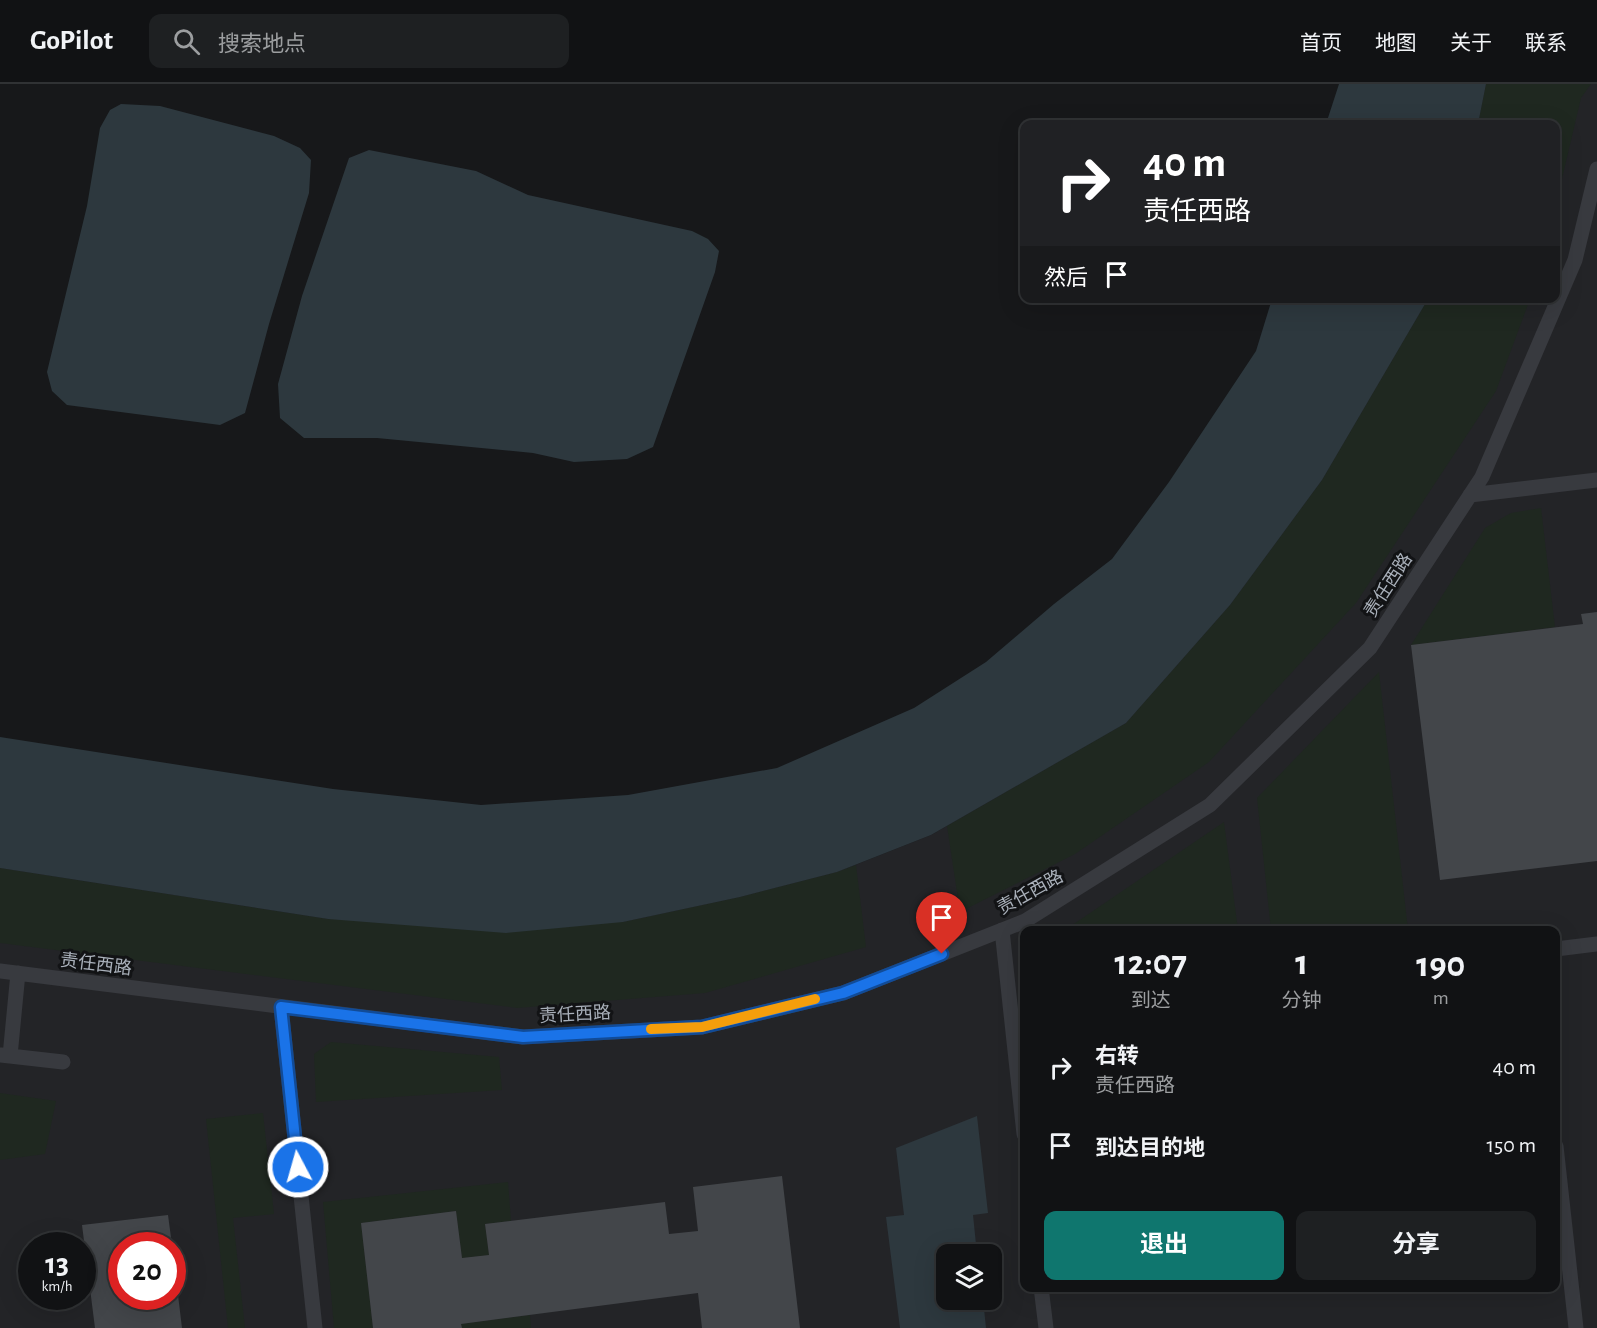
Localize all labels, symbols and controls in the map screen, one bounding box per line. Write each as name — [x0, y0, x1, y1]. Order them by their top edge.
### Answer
search box — [149, 14, 569, 68]
icon: search — [170, 25, 203, 58]
text: GoPilot — [30, 27, 113, 55]
text: 搜索地点 — [218, 33, 306, 55]
text: 首页 — [1300, 33, 1342, 54]
text: 地图 — [1375, 33, 1417, 54]
text: 关于 — [1450, 33, 1492, 54]
text: 联系 — [1525, 33, 1567, 54]
text: 40 m — [1143, 142, 1226, 184]
icon: right — [1044, 144, 1122, 222]
text: 责任西路 — [1143, 198, 1251, 225]
icon: arrive — [1100, 258, 1133, 291]
text: 然后 — [1044, 267, 1088, 289]
street label: 责任西路 — [1360, 549, 1416, 621]
street label: 责任西路 — [994, 866, 1066, 918]
pin — [916, 892, 967, 954]
icon: arrive — [925, 901, 958, 934]
text: 12:07 — [1115, 945, 1187, 981]
text: 1 — [1295, 945, 1308, 981]
text: 190 — [1416, 947, 1465, 983]
street label: 责任西路 — [59, 950, 133, 978]
text: m — [1433, 988, 1449, 1008]
text: 到达 — [1131, 991, 1171, 1011]
text: 分钟 — [1282, 991, 1322, 1011]
street label: 责任西路 — [539, 1002, 611, 1026]
text: 右转 — [1095, 1045, 1139, 1067]
icon: right — [1044, 1051, 1077, 1084]
text: 40 m — [1493, 1056, 1536, 1078]
text: 责任西路 — [1095, 1076, 1175, 1096]
icon: arrive — [1044, 1129, 1077, 1162]
text: 150 m — [1486, 1134, 1536, 1156]
position arrow — [266, 1135, 330, 1199]
text: 到达目的地 — [1095, 1137, 1205, 1159]
button: 退出 — [1044, 1211, 1284, 1280]
button: 分享 — [1296, 1211, 1536, 1280]
speed limit sign: 20 — [108, 1232, 186, 1310]
map controls — [936, 1244, 1002, 1310]
button: layers — [936, 1244, 1002, 1310]
text: 13 — [45, 1249, 69, 1279]
text: km/h — [42, 1279, 72, 1294]

